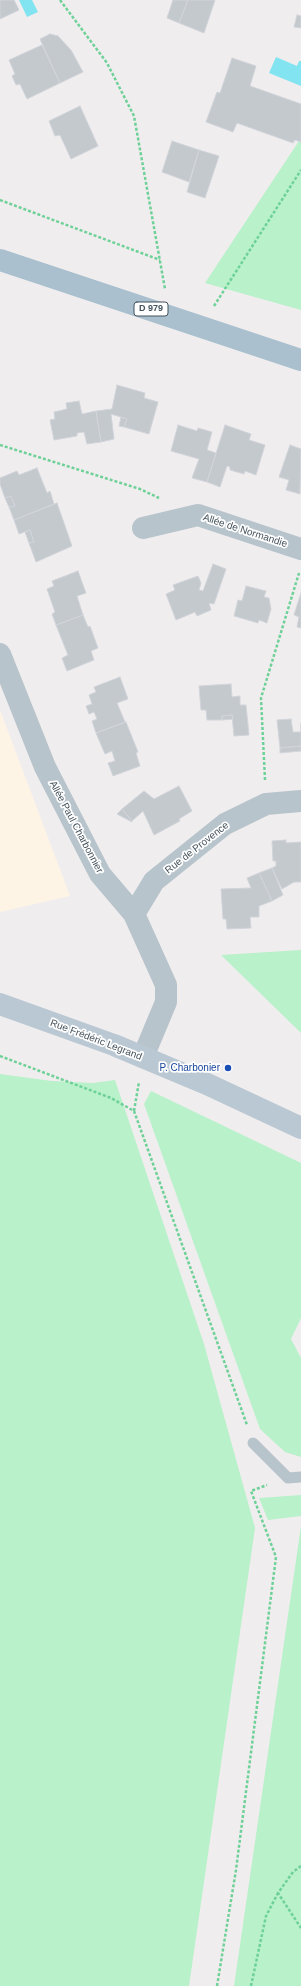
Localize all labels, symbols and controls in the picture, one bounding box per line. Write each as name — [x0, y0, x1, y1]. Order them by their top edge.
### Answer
road number: D 979 — [134, 302, 168, 316]
street label: Allée de Normandie — [201, 512, 289, 550]
street label: Allée Paul Charbonnier — [47, 779, 105, 875]
street label: Rue de Provence — [163, 819, 231, 877]
street label: Rue Frédéric Legrand — [48, 1017, 144, 1063]
place label: P. Charbonier — [160, 1062, 220, 1074]
marker: P. Charbonier — [223, 1063, 233, 1073]

